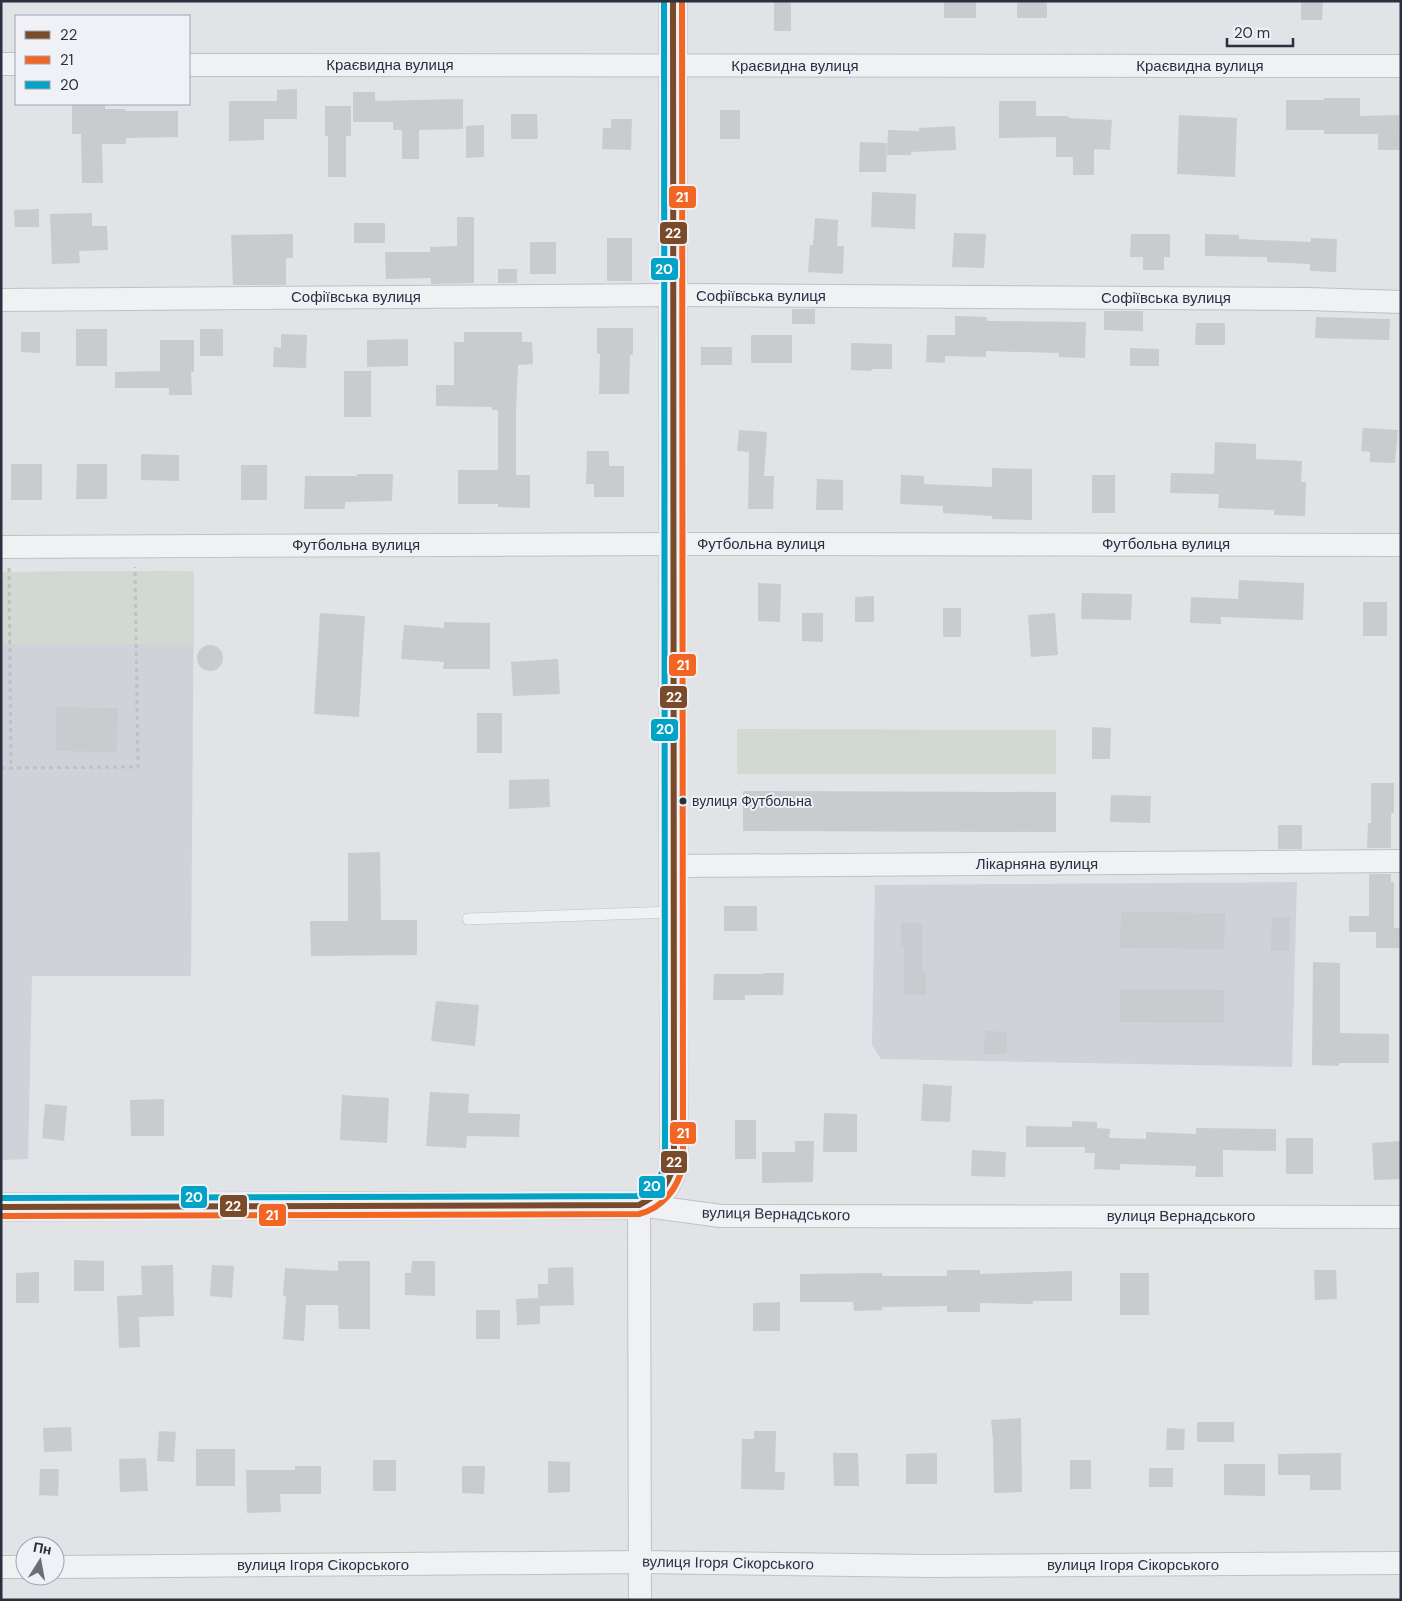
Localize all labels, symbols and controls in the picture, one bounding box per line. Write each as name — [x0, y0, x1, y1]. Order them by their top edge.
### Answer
legend — [15, 15, 190, 105]
scale bar — [1227, 15, 1293, 47]
text: 20 m — [1234, 23, 1270, 43]
text: 22 — [60, 25, 77, 45]
text: 21 — [60, 50, 73, 70]
street label: Краєвидна вулиця — [326, 55, 454, 75]
street label: Краєвидна вулиця — [731, 56, 859, 76]
street label: Краєвидна вулиця — [1136, 56, 1264, 76]
text: 20 — [60, 75, 79, 95]
line badge: 21 — [668, 185, 697, 209]
text: 21 — [675, 188, 689, 206]
line badge: 22 — [659, 221, 688, 245]
text: 22 — [665, 224, 681, 242]
line badge: 20 — [650, 257, 679, 281]
text: 20 — [655, 260, 673, 278]
street label: Софіївська вулиця — [696, 286, 826, 306]
street label: Софіївська вулиця — [291, 287, 421, 307]
street label: Софіївська вулиця — [1101, 288, 1231, 308]
street label: Футбольна вулиця — [697, 534, 825, 554]
street label: Футбольна вулиця — [1102, 534, 1230, 554]
street label: Футбольна вулиця — [292, 535, 420, 555]
line badge: 21 — [668, 653, 697, 677]
text: 21 — [676, 656, 690, 674]
line badge: 22 — [659, 685, 688, 709]
text: 22 — [666, 688, 682, 706]
line badge: 20 — [650, 718, 679, 742]
text: 20 — [656, 720, 674, 738]
place label: вулиця Футбольна — [692, 792, 812, 810]
marker: вулиця Футбольна — [678, 796, 688, 806]
street label: Лікарняна вулиця — [976, 854, 1098, 874]
line badge: 21 — [669, 1121, 697, 1145]
text: 21 — [676, 1124, 690, 1142]
line badge: 22 — [660, 1150, 688, 1174]
text: 22 — [666, 1153, 682, 1171]
line badge: 20 — [638, 1175, 666, 1199]
text: 20 — [643, 1177, 661, 1195]
line badge: 20 — [180, 1185, 208, 1209]
text: 20 — [185, 1188, 203, 1206]
line badge: 22 — [219, 1194, 248, 1218]
text: 22 — [225, 1197, 241, 1215]
line badge: 21 — [258, 1203, 287, 1227]
street label: вулиця Вернадського — [702, 1203, 850, 1225]
text: 21 — [265, 1206, 279, 1224]
street label: вулиця Вернадського — [1107, 1206, 1255, 1226]
north arrow — [15, 1536, 65, 1586]
text: Пн — [32, 1538, 53, 1559]
street label: вулиця Ігоря Сікорського — [642, 1552, 814, 1574]
street label: вулиця Ігоря Сікорського — [237, 1555, 409, 1575]
street label: вулиця Ігоря Сікорського — [1047, 1555, 1219, 1575]

